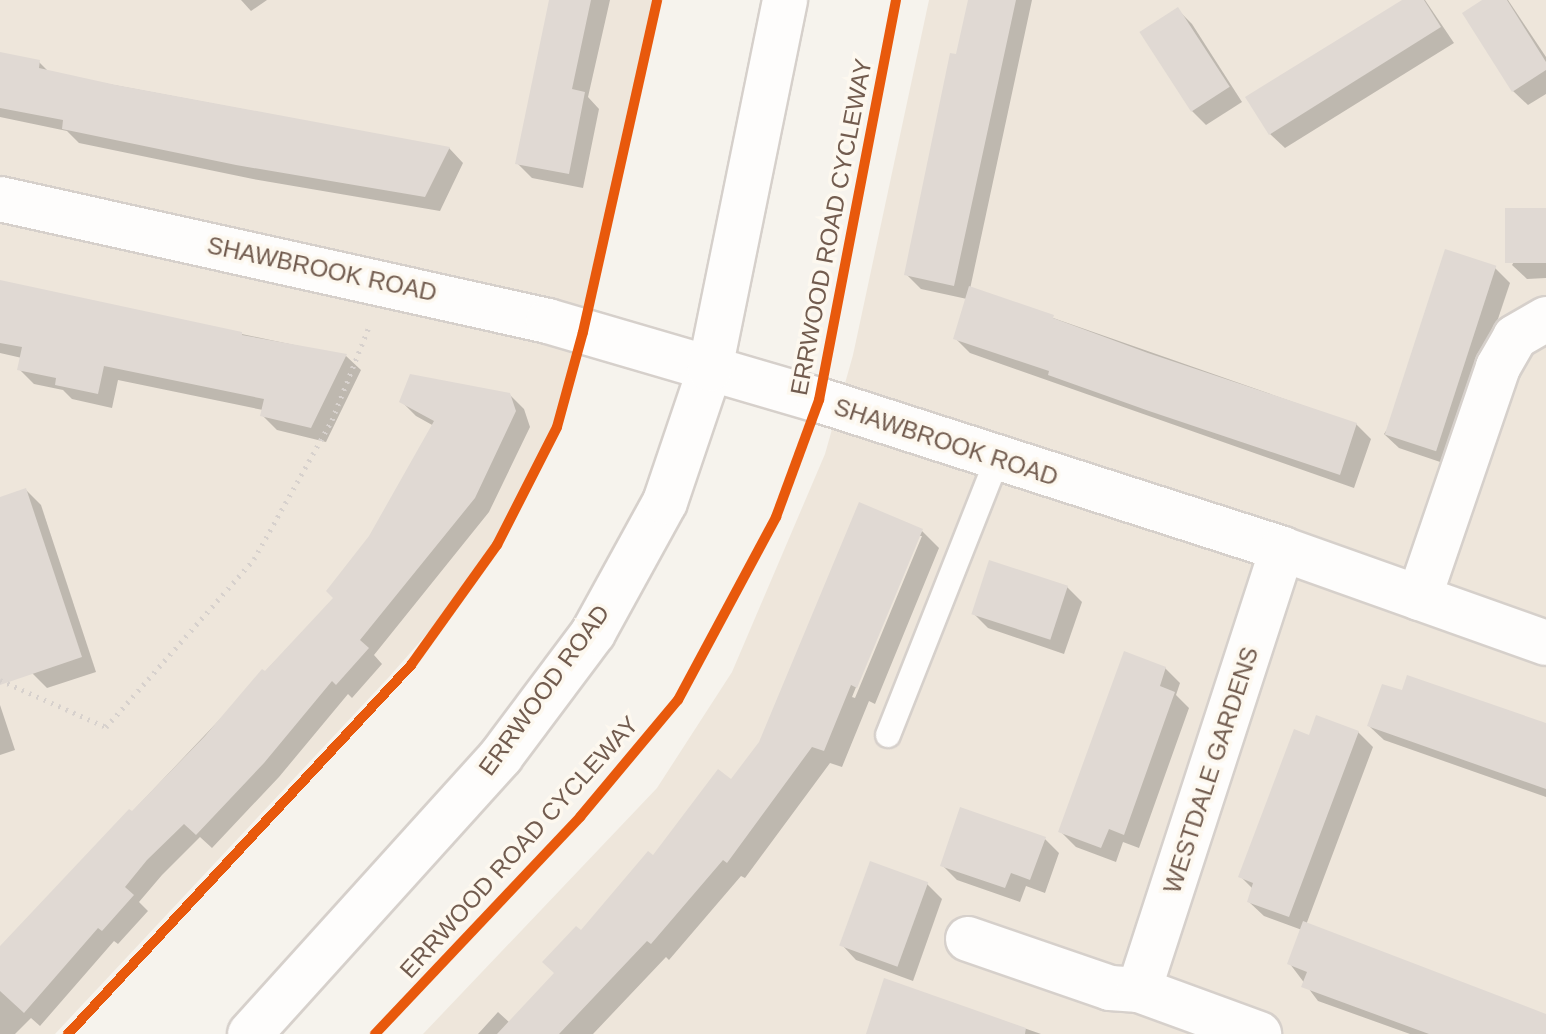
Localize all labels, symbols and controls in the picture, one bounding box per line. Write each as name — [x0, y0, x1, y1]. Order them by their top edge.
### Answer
street label: ERRWOOD ROAD CYCLEWAY — [784, 56, 878, 398]
street label: SHAWBROOK ROAD — [205, 231, 439, 307]
street label: SHAWBROOK ROAD — [830, 392, 1062, 492]
street label: ERRWOOD ROAD — [473, 599, 615, 781]
street label: WESTDALE GARDENS — [1158, 643, 1264, 897]
street label: ERRWOOD ROAD CYCLEWAY — [394, 710, 644, 984]

